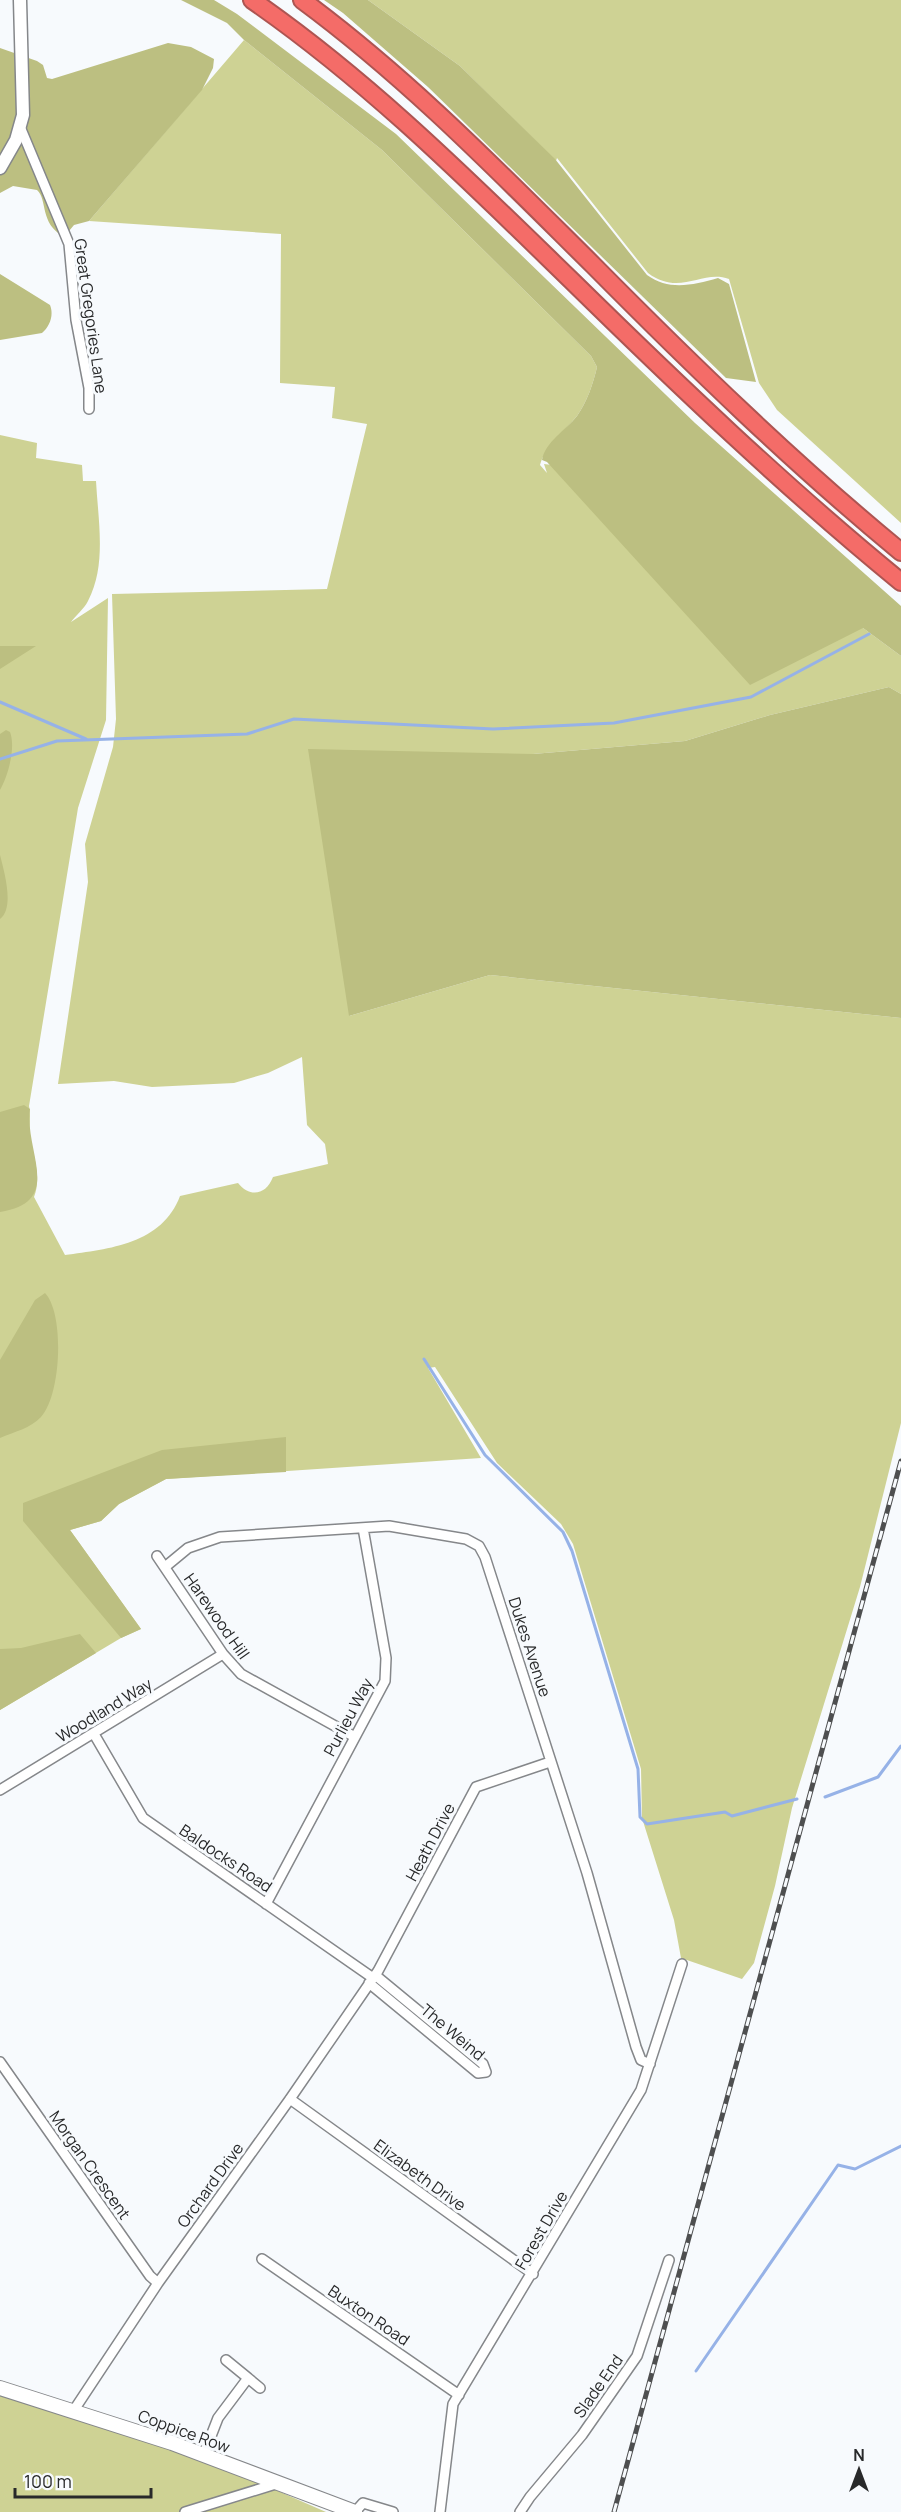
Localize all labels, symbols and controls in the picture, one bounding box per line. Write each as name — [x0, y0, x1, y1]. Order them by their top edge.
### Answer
street label: Great Gregories Lane — [69, 237, 113, 395]
street label: Harewood Hill — [179, 1569, 255, 1663]
street label: Dukes Avenue — [504, 1594, 556, 1700]
street label: Woodland Way — [52, 1672, 157, 1747]
street label: Purlieu Way — [318, 1674, 378, 1760]
street label: Heath Drive — [400, 1799, 460, 1885]
street label: Baldocks Road — [175, 1819, 277, 1897]
street label: The Weind — [416, 1999, 490, 2065]
street label: Morgan Crescent — [44, 2106, 136, 2224]
street label: Elizabeth Drive — [370, 2134, 470, 2216]
street label: Orchard Drive — [172, 2138, 248, 2232]
street label: Forest Drive — [510, 2187, 572, 2273]
street label: Buxton Road — [324, 2280, 414, 2350]
street label: Slade End — [568, 2350, 628, 2422]
street label: Coppice Row — [135, 2404, 233, 2458]
north arrow — [829, 2440, 889, 2500]
text: N — [853, 2444, 865, 2466]
scale bar — [15, 2461, 152, 2499]
text: 100 m — [24, 2469, 72, 2493]

